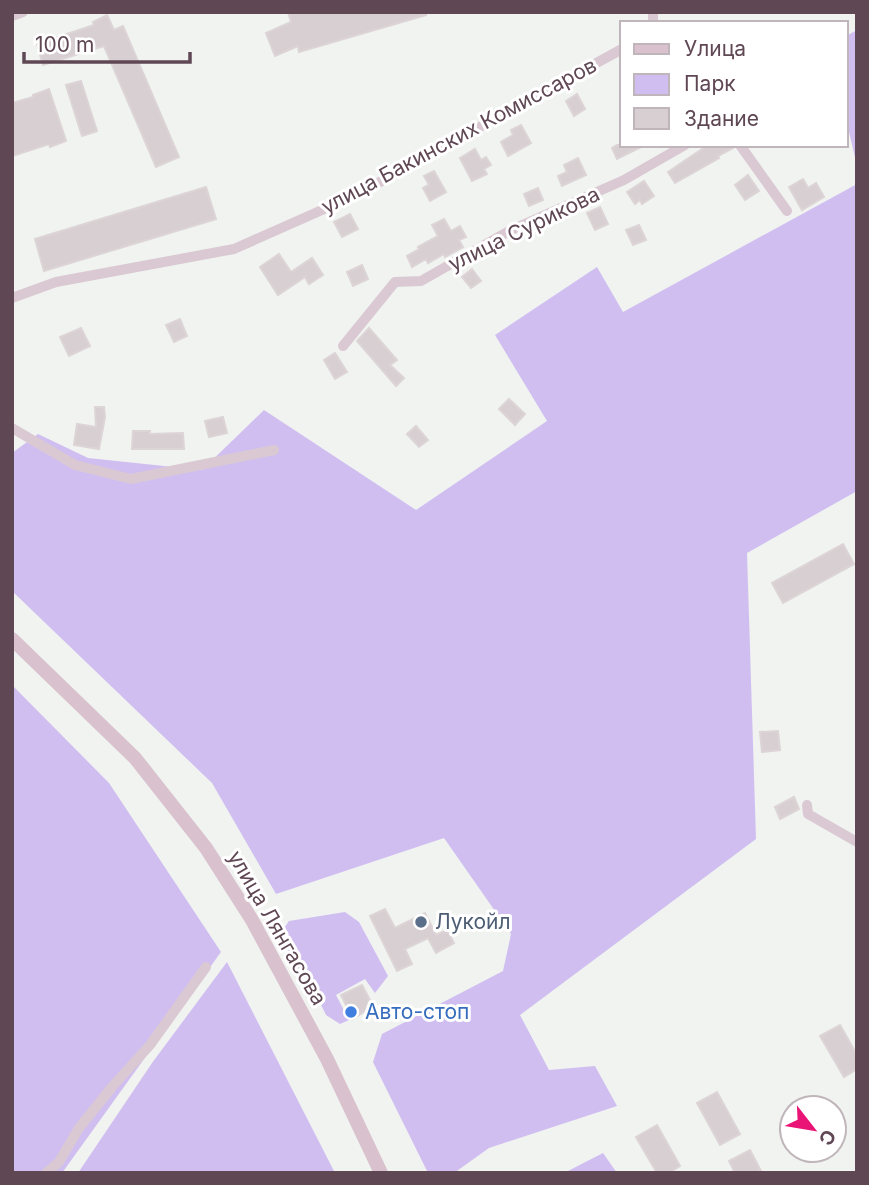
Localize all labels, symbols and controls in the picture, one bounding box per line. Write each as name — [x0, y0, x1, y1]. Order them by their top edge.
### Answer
scale bar — [24, 21, 191, 65]
legend — [620, 21, 848, 147]
text: 100 m — [35, 32, 94, 57]
text: Улица — [684, 36, 746, 61]
street label: улица Бакинских Комиссаров — [317, 52, 601, 219]
text: Парк — [684, 71, 736, 96]
text: Здание — [684, 106, 759, 131]
street label: улица Сурикова — [444, 181, 603, 276]
street label: улица Лянгасова — [223, 846, 332, 1010]
place label: Лукойл — [435, 909, 511, 934]
marker: Лукойл — [413, 914, 429, 930]
place label: Авто-стоп — [365, 999, 469, 1024]
marker: Авто-стоп — [343, 1004, 359, 1020]
north arrow — [778, 1094, 848, 1164]
text: С — [814, 1126, 841, 1149]

